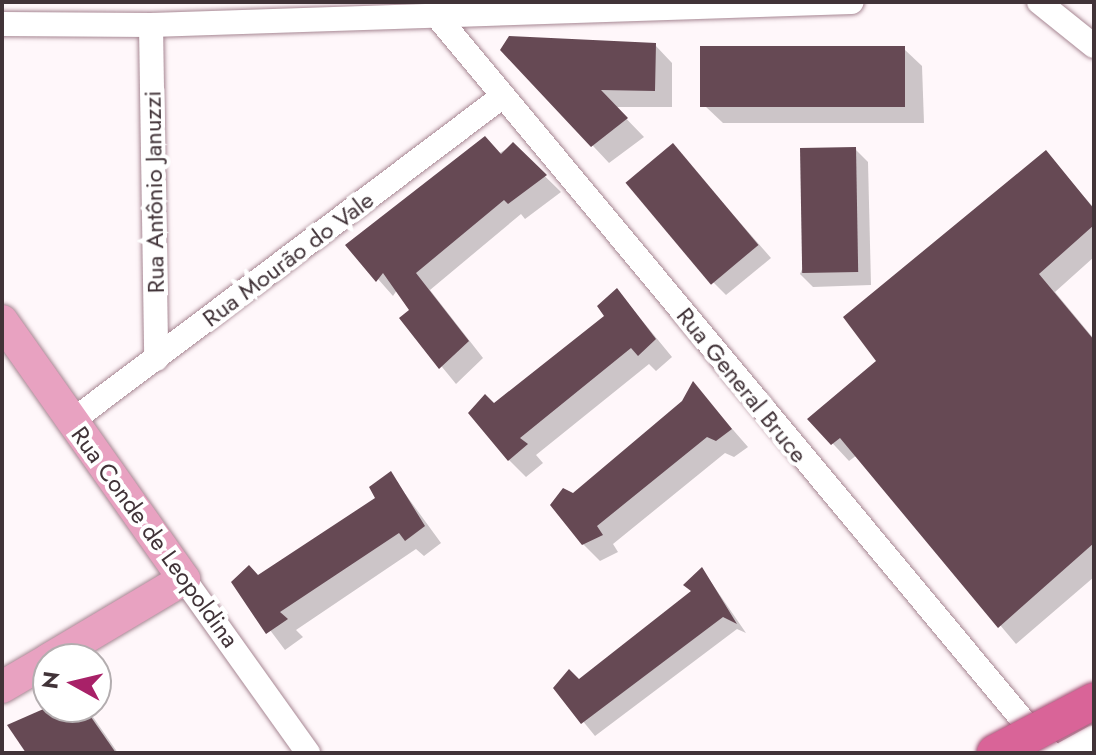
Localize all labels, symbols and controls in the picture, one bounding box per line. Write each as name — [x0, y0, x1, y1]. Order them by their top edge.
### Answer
street label: Rua Antônio Januzzi — [138, 90, 170, 294]
street label: Rua Mourão do Vale — [197, 185, 379, 333]
street label: Rua General Bruce — [671, 302, 813, 468]
street label: Rua Conde de Leopoldina — [65, 421, 245, 653]
north arrow — [32, 643, 112, 723]
text: N — [33, 669, 67, 691]

